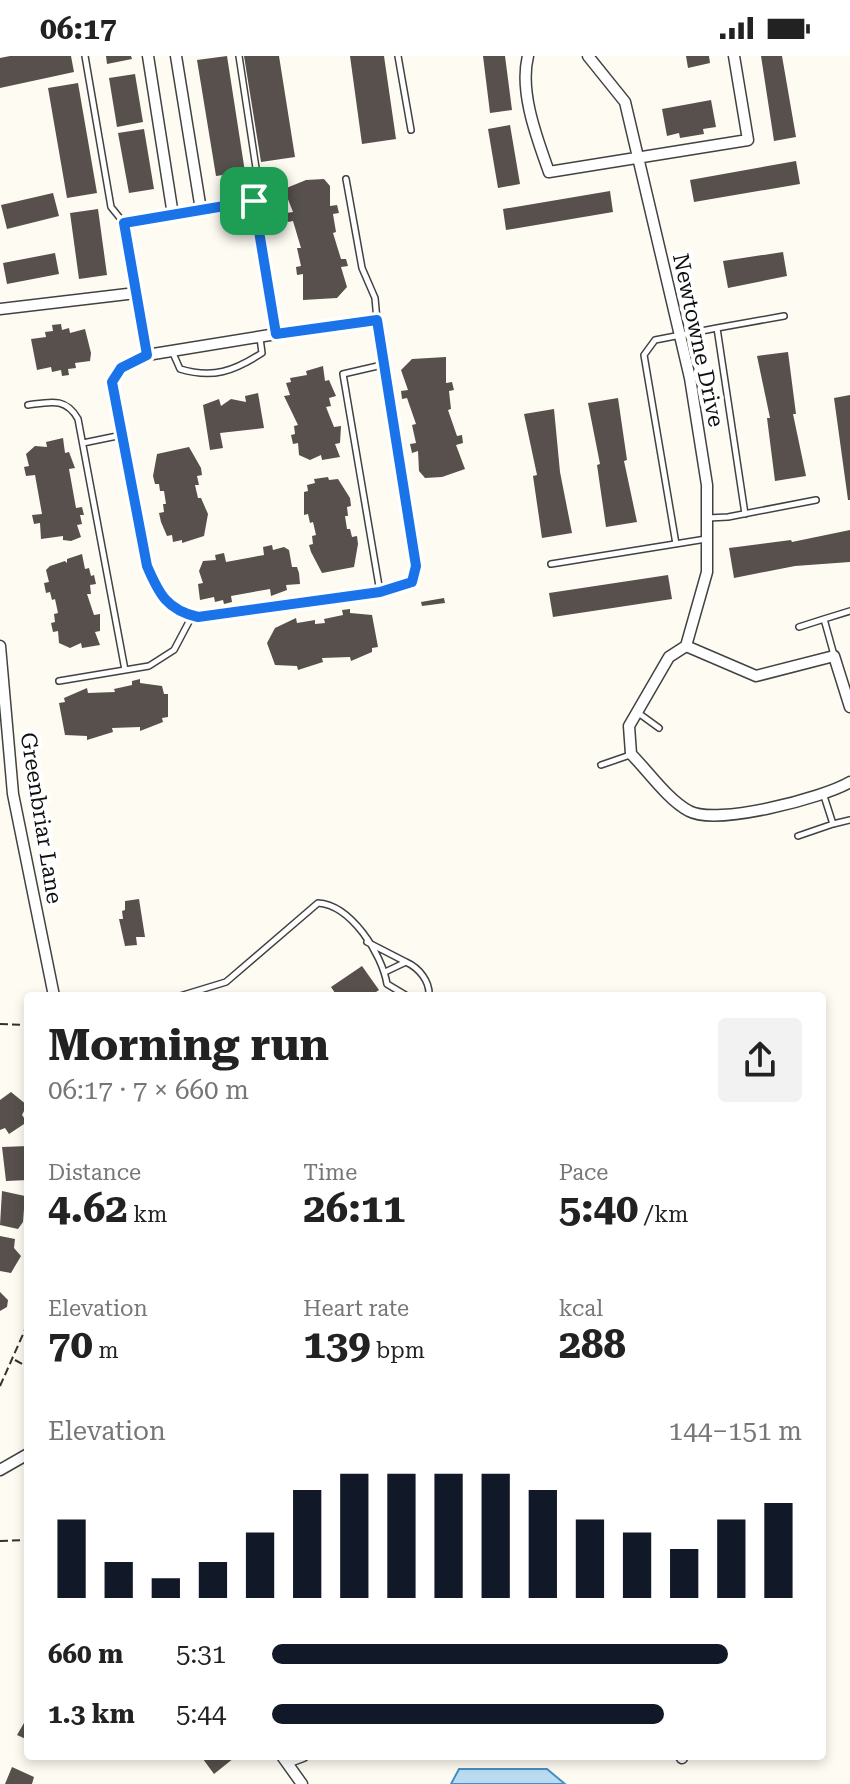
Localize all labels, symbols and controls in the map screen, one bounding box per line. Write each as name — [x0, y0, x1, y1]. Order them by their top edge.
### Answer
text: 06:17 — [40, 11, 117, 46]
pin — [220, 167, 288, 235]
icon: arrive — [232, 179, 276, 223]
street label: Newtowne Drive — [668, 251, 729, 429]
street label: Greenbriar Lane — [16, 731, 67, 905]
button: share — [718, 1018, 802, 1102]
text: Morning run — [48, 1019, 329, 1071]
text: 06:17 · 7 × 660 m — [48, 1075, 249, 1105]
text: Distance — [48, 1160, 141, 1185]
text: Time — [303, 1160, 357, 1185]
text: Pace — [559, 1160, 608, 1185]
text: 4.62 — [48, 1185, 128, 1232]
text: 26:11 — [303, 1185, 405, 1232]
text: 5:40 — [559, 1185, 638, 1232]
text: km — [128, 1202, 167, 1227]
text: /km — [638, 1202, 688, 1227]
text: Elevation — [48, 1296, 148, 1321]
text: Heart rate — [303, 1296, 409, 1321]
text: kcal — [559, 1296, 603, 1321]
text: 70 — [48, 1321, 93, 1368]
text: 139 — [303, 1321, 371, 1368]
text: 288 — [559, 1321, 626, 1368]
text: m — [93, 1338, 118, 1363]
text: bpm — [371, 1338, 425, 1363]
text: Elevation — [48, 1416, 166, 1446]
text: 144–151 m — [669, 1416, 802, 1446]
text: 660 m — [48, 1639, 123, 1669]
text: 5:31 — [176, 1639, 226, 1669]
text: 1.3 km — [48, 1699, 135, 1729]
text: 5:44 — [176, 1699, 226, 1729]

